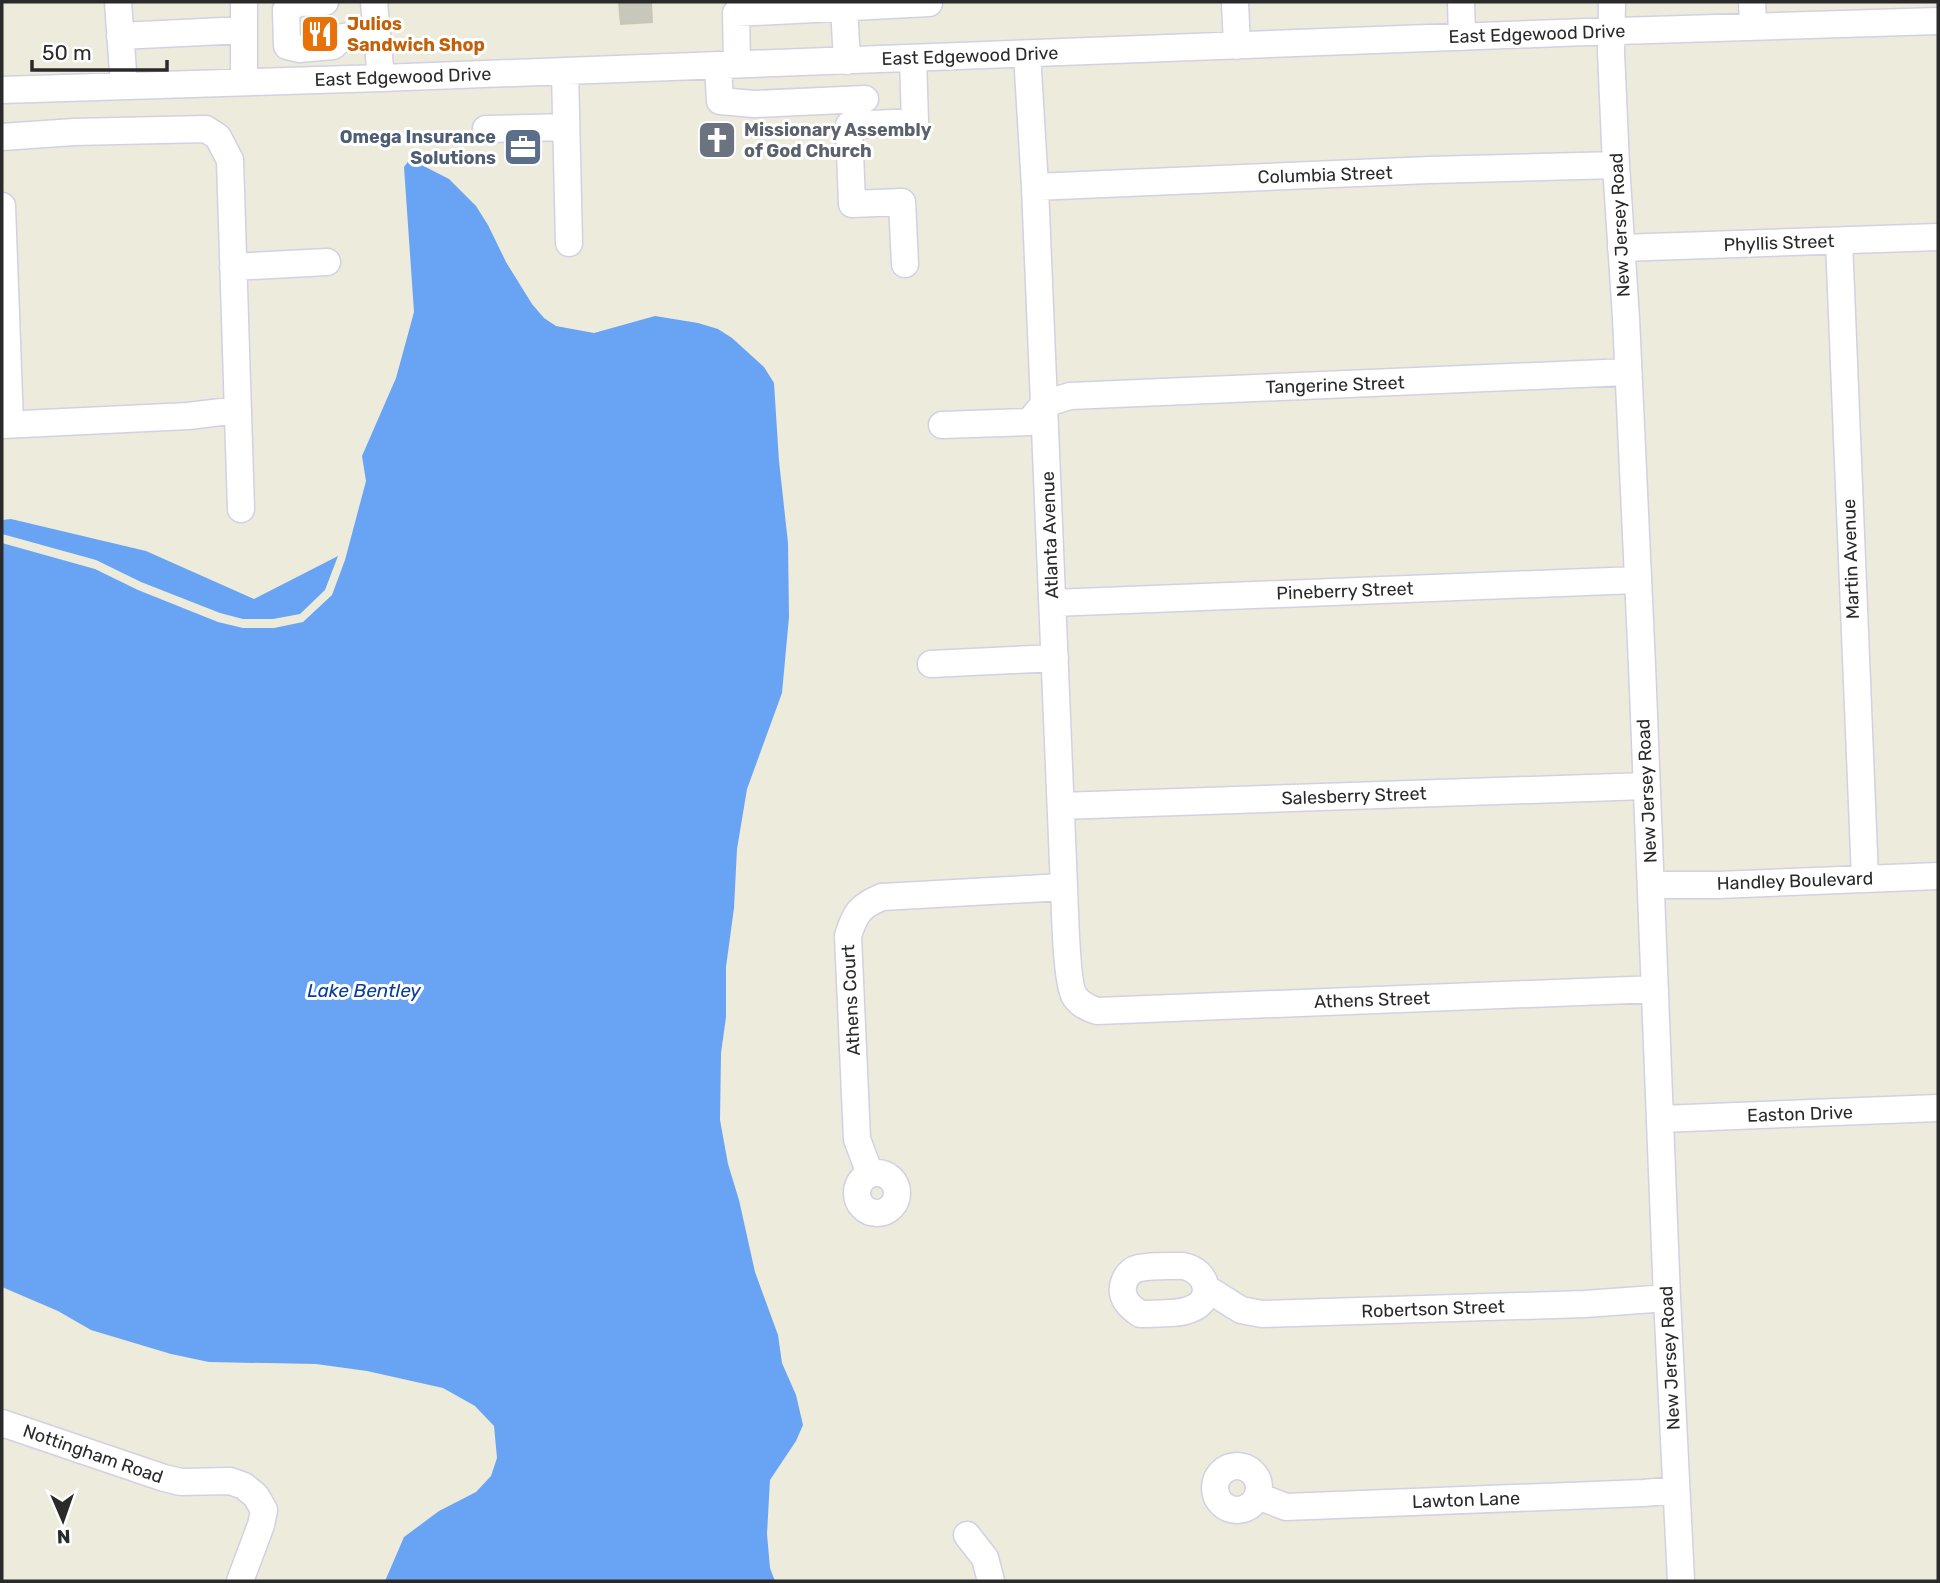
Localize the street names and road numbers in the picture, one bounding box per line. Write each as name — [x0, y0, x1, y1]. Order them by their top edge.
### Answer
street label: East Edgewood Drive — [1448, 20, 1626, 48]
street label: East Edgewood Drive — [881, 42, 1059, 70]
street label: East Edgewood Drive — [314, 63, 492, 91]
street label: New Jersey Road — [1605, 152, 1635, 298]
street label: Columbia Street — [1257, 162, 1393, 188]
street label: Phyllis Street — [1723, 230, 1835, 256]
street label: Tangerine Street — [1265, 372, 1405, 398]
street label: Atlanta Avenue — [1037, 471, 1063, 599]
street label: Martin Avenue — [1838, 498, 1864, 620]
street label: Pineberry Street — [1276, 578, 1414, 604]
street label: New Jersey Road — [1632, 718, 1662, 864]
street label: Salesberry Street — [1281, 782, 1427, 810]
street label: Handley Boulevard — [1716, 867, 1874, 895]
street label: Athens Court — [837, 944, 865, 1056]
street label: Athens Street — [1314, 987, 1430, 1013]
street label: Easton Drive — [1747, 1101, 1853, 1127]
street label: New Jersey Road — [1655, 1285, 1685, 1431]
street label: Robertson Street — [1361, 1296, 1505, 1322]
street label: Nottingham Road — [20, 1420, 166, 1488]
street label: Lawton Lane — [1412, 1487, 1520, 1513]

